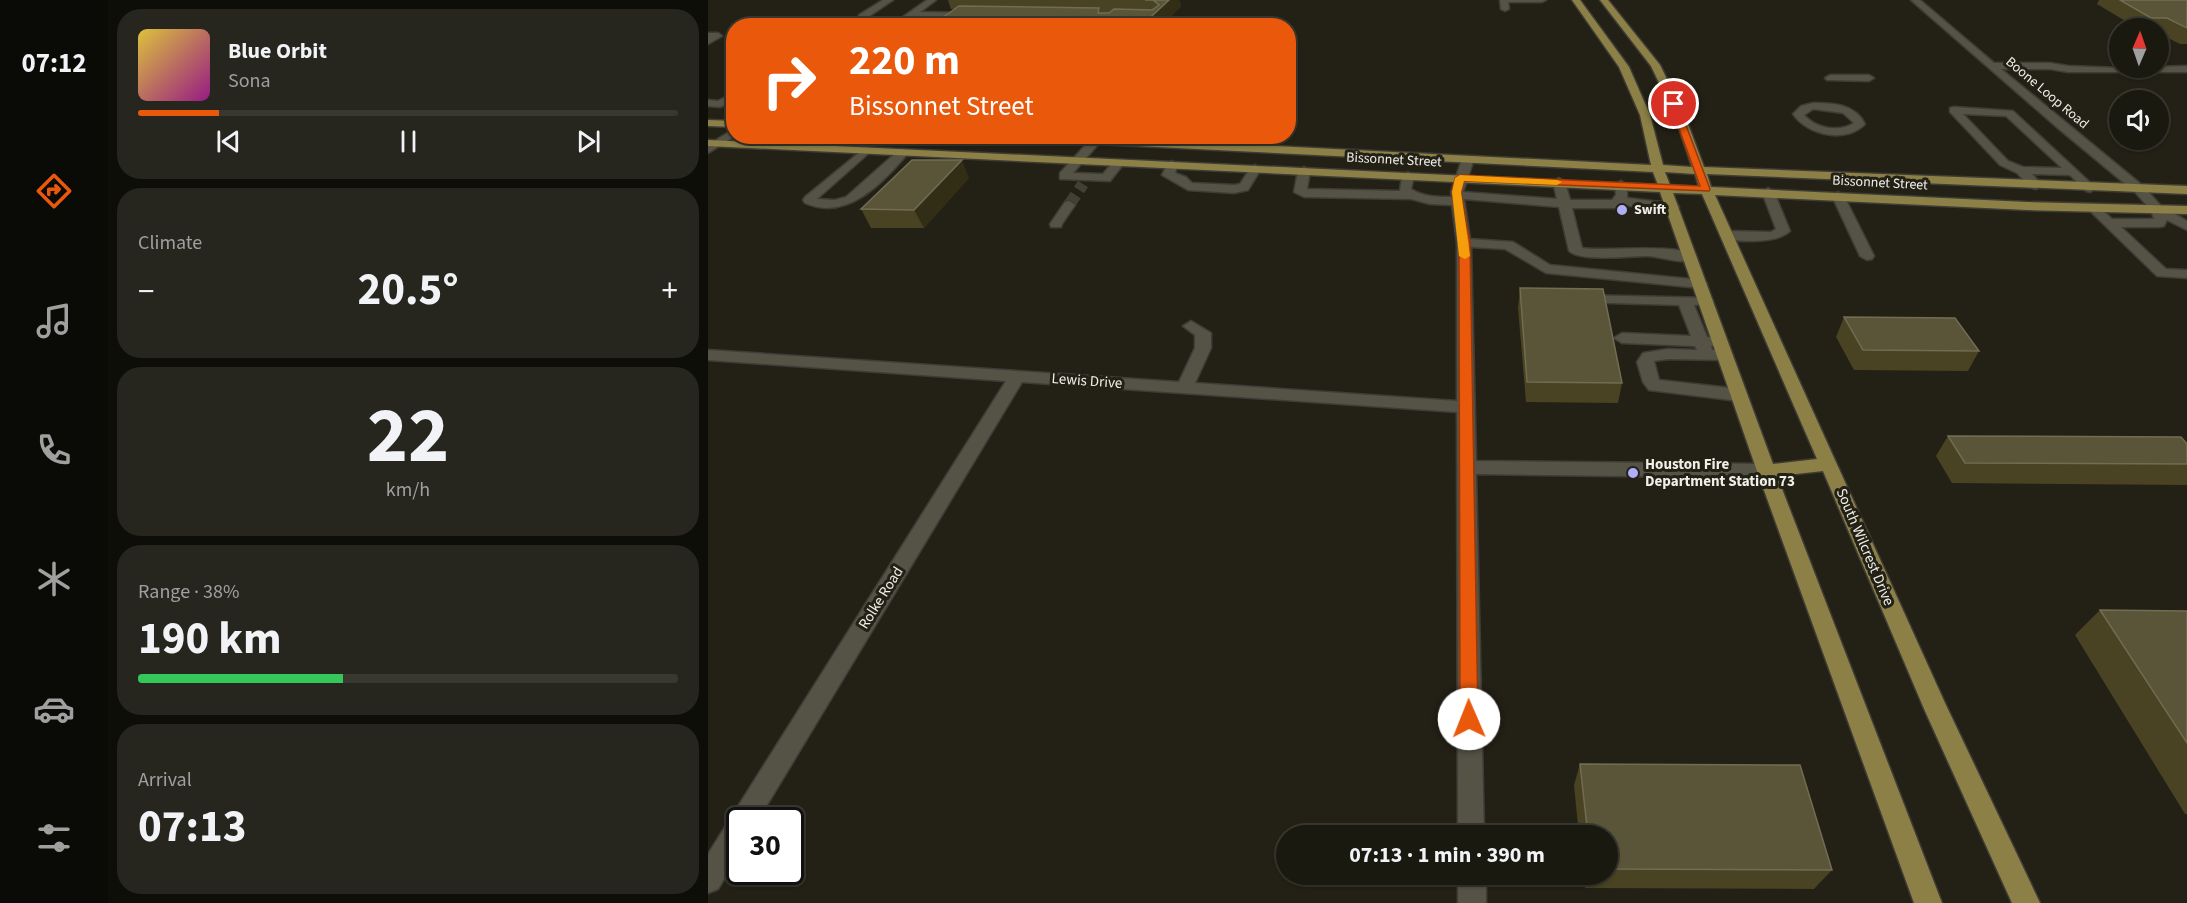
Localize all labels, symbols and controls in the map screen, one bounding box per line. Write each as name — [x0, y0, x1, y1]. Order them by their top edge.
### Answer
north arrow — [2109, 18, 2169, 78]
map controls — [2109, 18, 2169, 150]
text: 220 m — [849, 31, 960, 91]
text: Blue Orbit — [228, 35, 327, 67]
icon: right — [750, 42, 828, 120]
text: 07:12 — [21, 44, 87, 83]
street label: Boone Loop Road — [2001, 52, 2093, 134]
text: Sona — [228, 67, 271, 95]
pin — [1648, 78, 1699, 129]
text: Bissonnet Street — [849, 87, 1034, 126]
icon: arrive — [1657, 87, 1690, 120]
button: sound — [2109, 90, 2169, 150]
icon: previous — [212, 125, 245, 158]
icon: pause — [392, 125, 425, 158]
icon: next — [572, 125, 605, 158]
street label: Bissonnet Street — [1346, 148, 1443, 173]
icon: directions — [33, 170, 75, 212]
street label: Bissonnet Street — [1832, 171, 1929, 196]
place label: Swift — [1634, 200, 1667, 220]
marker: Swift — [1615, 203, 1629, 217]
text: Climate — [138, 229, 202, 257]
text: 20.5° — [357, 258, 459, 322]
text: − — [138, 268, 154, 315]
text: + — [662, 268, 678, 315]
icon: music — [33, 300, 75, 342]
street label: Lewis Drive — [1051, 368, 1123, 394]
text: 22 — [367, 381, 449, 492]
icon: phone — [33, 429, 75, 471]
place label: Houston Fire Department Station 73 — [1645, 454, 1795, 492]
marker: Houston Fire Department Station 73 — [1626, 466, 1640, 480]
text: km/h — [386, 476, 430, 504]
street label: South Wilcrest Drive — [1831, 485, 1899, 609]
icon: climate — [33, 558, 75, 600]
street label: Rolke Road — [854, 563, 908, 633]
text: Range · 38% — [138, 578, 239, 606]
text: 190 km — [138, 607, 282, 671]
position arrow — [1437, 687, 1501, 751]
icon: car — [33, 688, 75, 730]
text: Arrival — [138, 766, 192, 794]
text: 07:13 — [138, 795, 247, 859]
speed limit sign: 30 — [726, 807, 804, 885]
icon: filters — [33, 817, 75, 859]
text: 07:13 · 1 min · 390 m — [1349, 839, 1545, 871]

